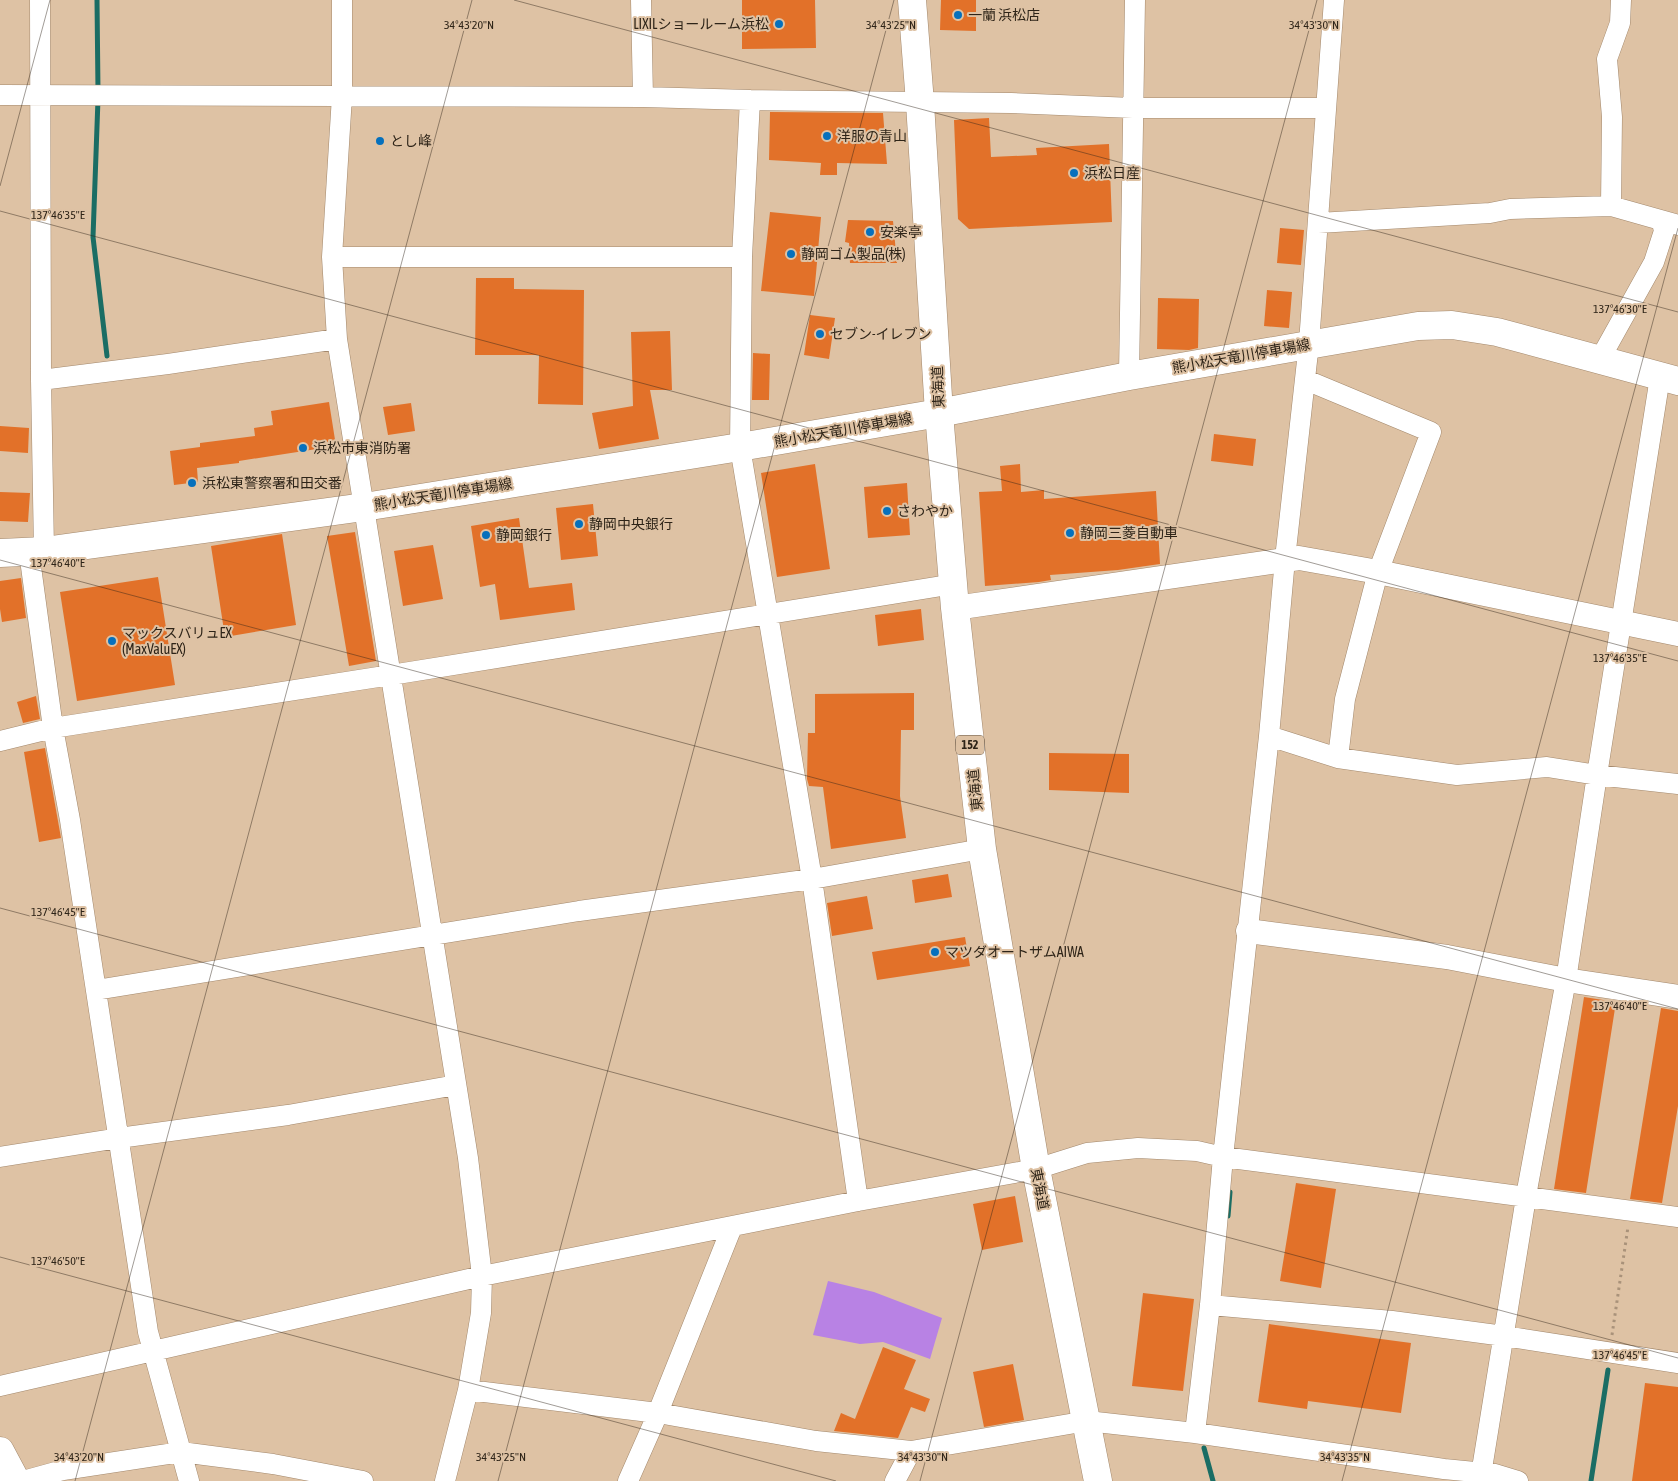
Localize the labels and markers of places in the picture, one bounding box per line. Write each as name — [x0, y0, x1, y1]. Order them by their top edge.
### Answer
place label: 一蘭 浜松店 — [968, 7, 1040, 23]
marker: 一蘭 浜松店 — [952, 9, 964, 21]
place label: LIXILショールーム浜松 — [633, 16, 769, 32]
marker: LIXILショールーム浜松 — [773, 18, 785, 30]
place label: 洋服の青山 — [837, 128, 907, 144]
marker: 洋服の青山 — [821, 130, 833, 142]
place label: とし峰 — [390, 133, 432, 149]
marker: とし峰 — [374, 135, 386, 147]
place label: 浜松日産 — [1084, 165, 1140, 181]
marker: 浜松日産 — [1068, 167, 1080, 179]
place label: 安楽亭 — [880, 224, 922, 240]
marker: 安楽亭 — [864, 226, 876, 238]
place label: 静岡ゴム製品(株) — [801, 246, 906, 262]
marker: 静岡ゴム製品(株) — [785, 248, 797, 260]
place label: セブン-イレブン — [830, 326, 932, 342]
marker: セブン-イレブン — [814, 328, 826, 340]
place label: 浜松市東消防署 — [313, 440, 411, 456]
marker: 浜松市東消防署 — [297, 442, 309, 454]
place label: 浜松東警察署和田交番 — [202, 475, 342, 491]
marker: 浜松東警察署和田交番 — [186, 477, 198, 489]
place label: さわやか — [897, 503, 953, 519]
marker: さわやか — [881, 505, 893, 517]
place label: 静岡中央銀行 — [589, 516, 673, 532]
marker: 静岡中央銀行 — [573, 518, 585, 530]
place label: 静岡三菱自動車 — [1080, 525, 1178, 541]
place label: 静岡銀行 — [496, 527, 552, 543]
marker: 静岡三菱自動車 — [1064, 527, 1076, 539]
marker: 静岡銀行 — [480, 529, 492, 541]
place label: マックスバリュEX (MaxValuEX) — [122, 625, 233, 657]
marker: マックスバリュEX (MaxValuEX) — [106, 635, 118, 647]
place label: マツダオートザムAIWA — [945, 944, 1084, 960]
marker: マツダオートザムAIWA — [929, 946, 941, 958]

